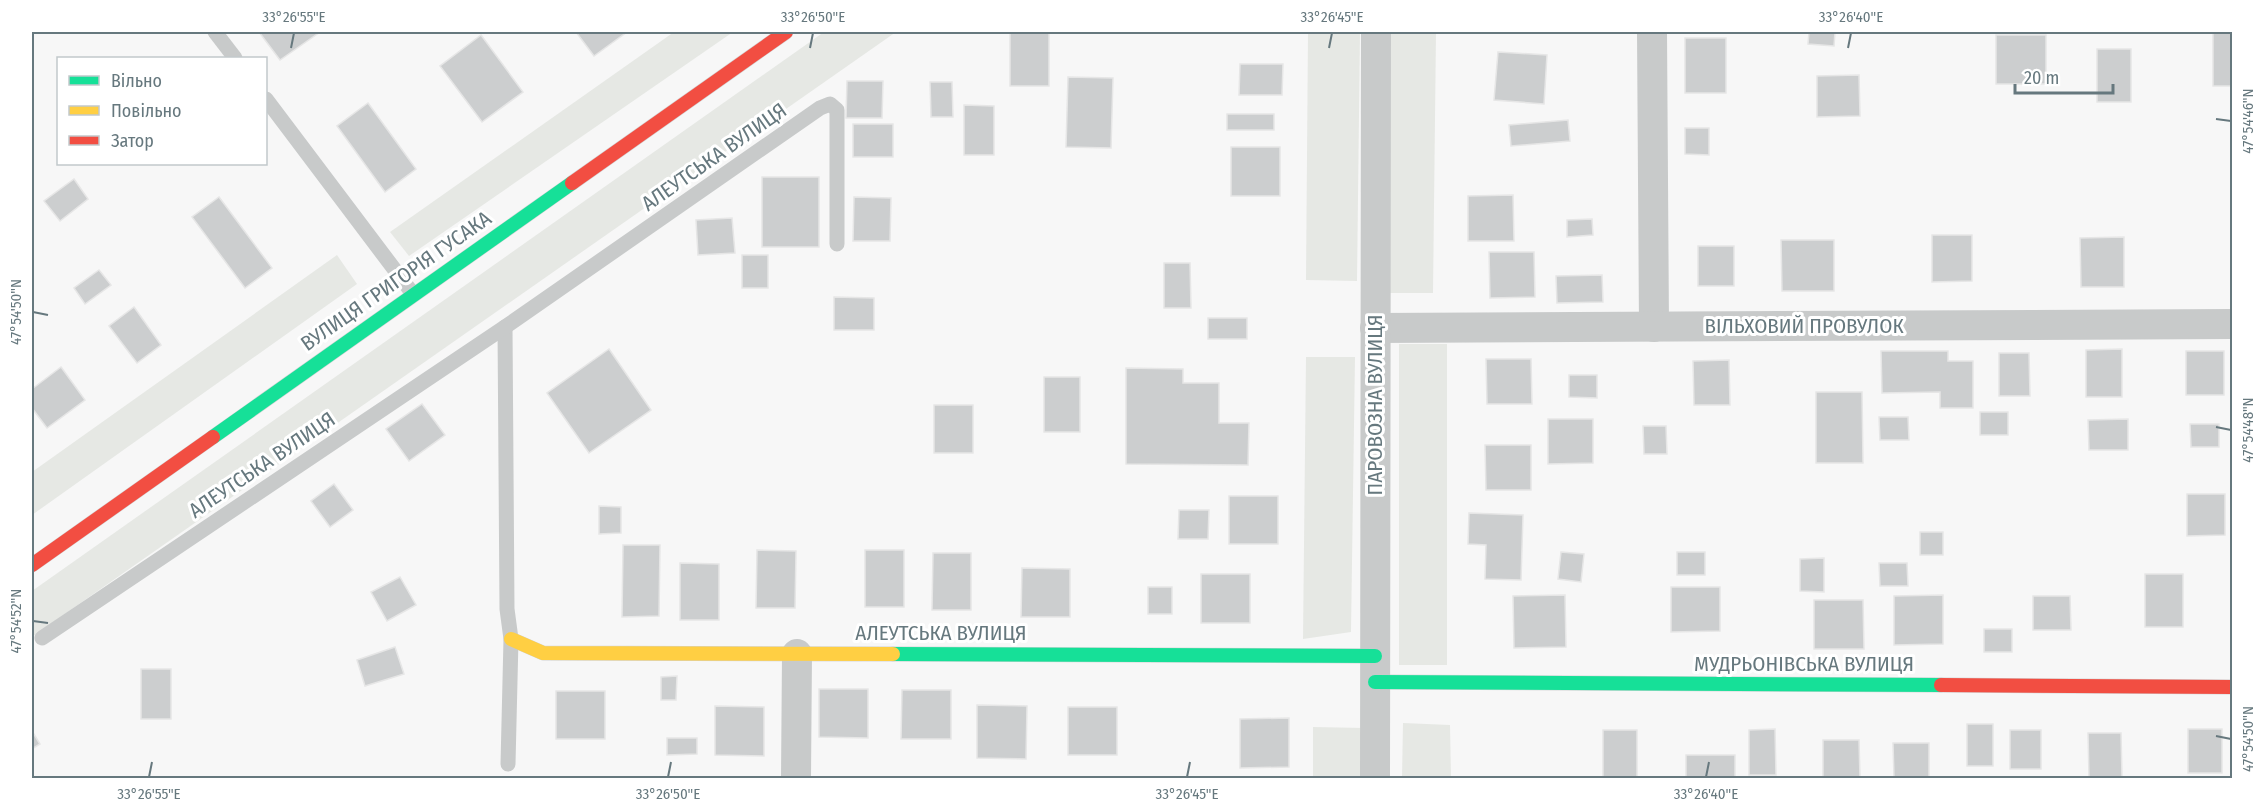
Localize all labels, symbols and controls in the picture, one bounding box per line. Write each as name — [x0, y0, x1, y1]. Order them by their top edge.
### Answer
text: 33°26'55"E — [262, 8, 326, 26]
text: 33°26'50"E — [781, 8, 845, 26]
text: 33°26'45"E — [1300, 8, 1364, 26]
text: 33°26'40"E — [1819, 8, 1883, 26]
legend — [57, 57, 267, 165]
scale bar — [2015, 57, 2112, 95]
text: 20 m — [2024, 67, 2059, 89]
text: Вільно — [111, 70, 162, 92]
text: 47°54'46"N — [2239, 88, 2257, 154]
street label: АЛЕУТСЬКА ВУЛИЦЯ — [636, 97, 792, 217]
text: Повільно — [111, 100, 182, 122]
text: Затор — [111, 130, 154, 152]
street label: ВУЛИЦЯ ГРИГОРІЯ ГУСАКА — [296, 205, 496, 357]
text: 47°54'50"N — [7, 279, 25, 345]
street label: ВІЛЬХОВИЙ ПРОВУЛОК — [1704, 313, 1904, 339]
street label: ПАРОВОЗНА ВУЛИЦЯ — [1362, 315, 1388, 495]
text: 47°54'48"N — [2239, 397, 2257, 463]
street label: АЛЕУТСЬКА ВУЛИЦЯ — [184, 406, 340, 524]
text: 47°54'52"N — [7, 589, 25, 653]
street label: АЛЕУТСЬКА ВУЛИЦЯ — [855, 620, 1027, 646]
street label: МУДРЬОНІВСЬКА ВУЛИЦЯ — [1694, 651, 1914, 677]
text: 47°54'50"N — [2239, 706, 2257, 772]
text: 33°26'55"E — [117, 785, 181, 803]
text: 33°26'50"E — [636, 785, 700, 803]
text: 33°26'45"E — [1155, 785, 1219, 803]
text: 33°26'40"E — [1674, 785, 1738, 803]

